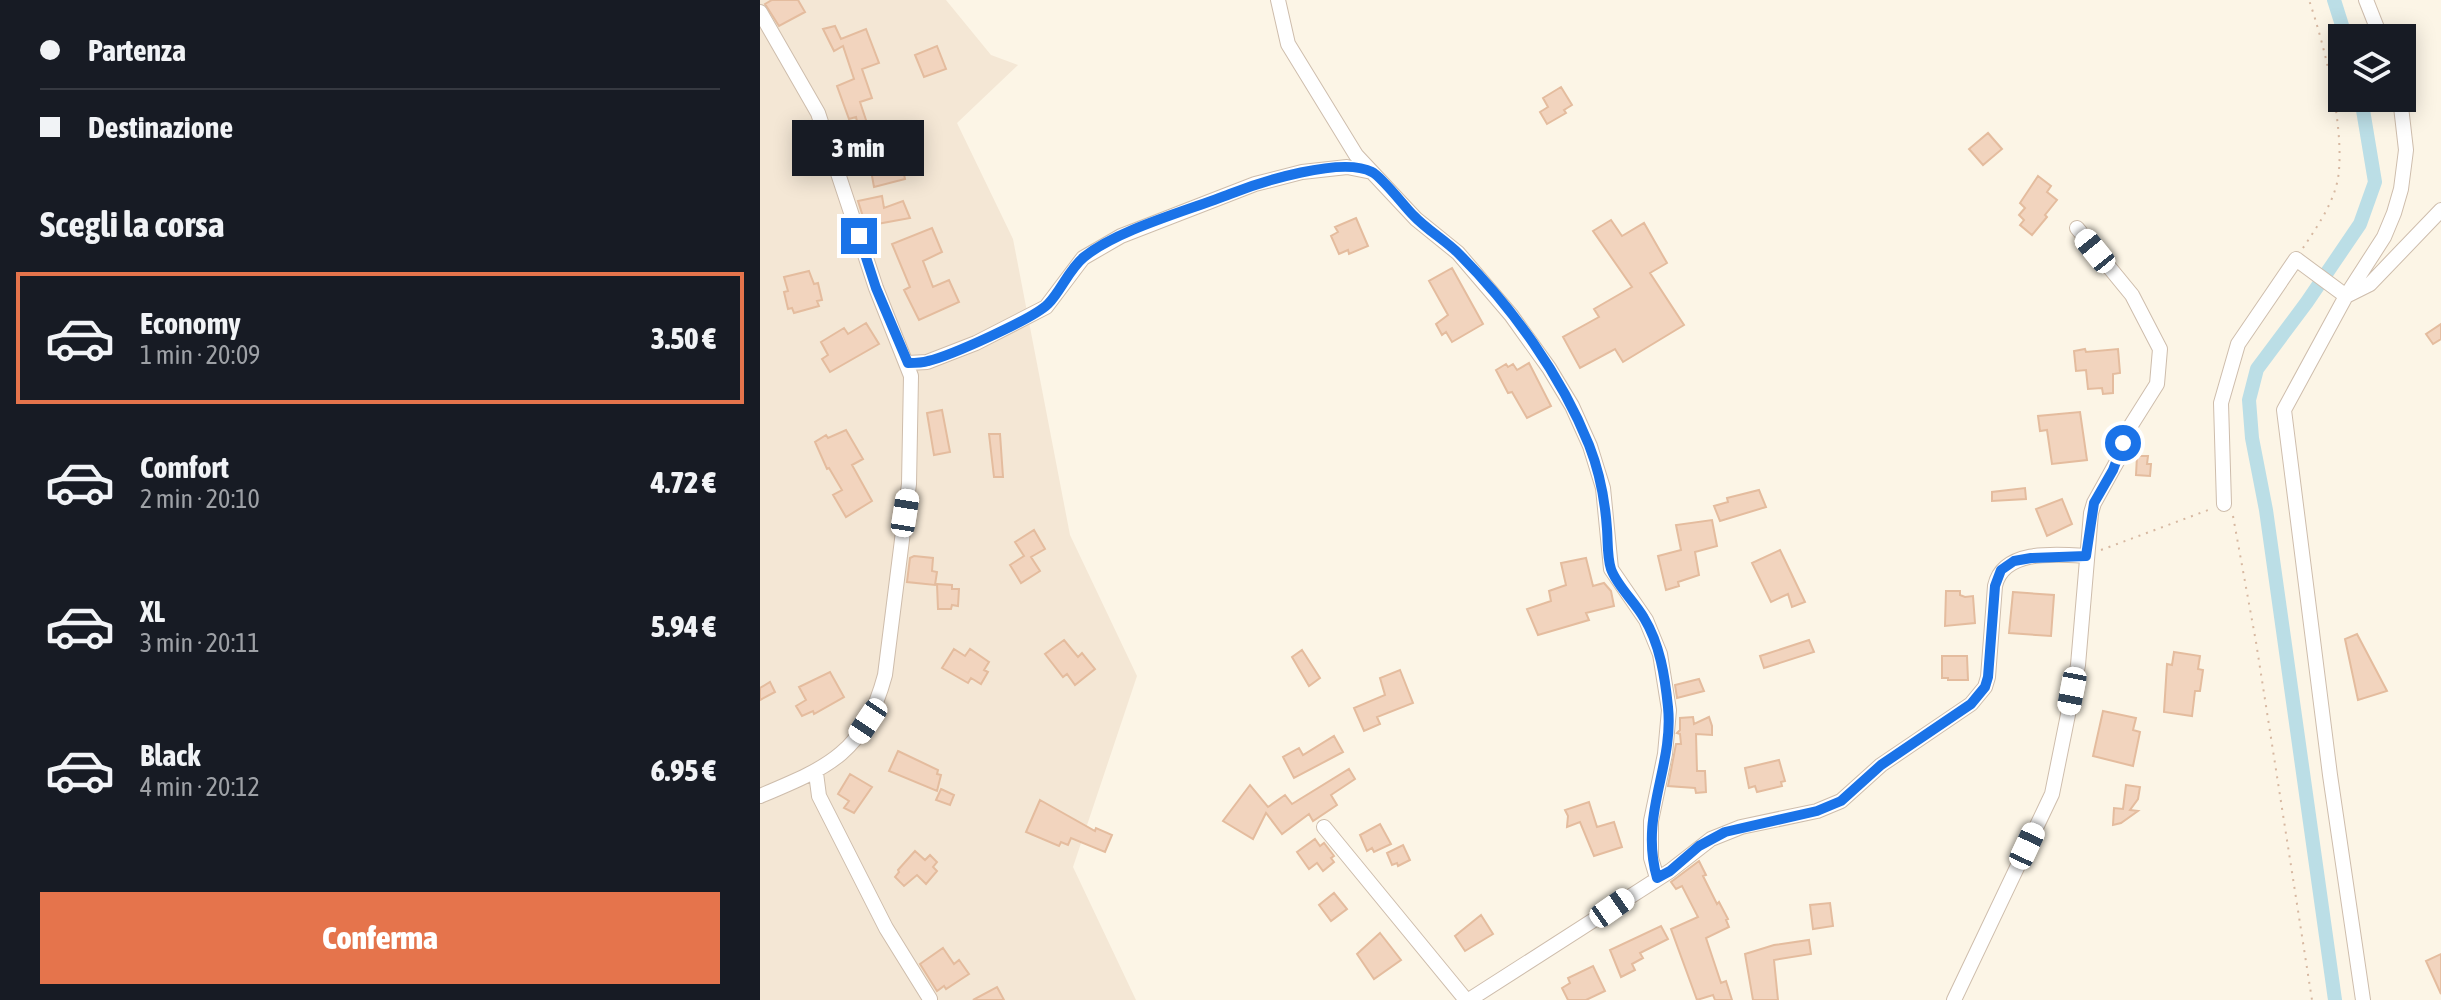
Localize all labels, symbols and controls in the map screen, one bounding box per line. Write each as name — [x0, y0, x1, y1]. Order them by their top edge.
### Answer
map controls — [2328, 24, 2416, 112]
button: layers — [2328, 24, 2416, 112]
text: Partenza — [88, 33, 186, 67]
text: Destinazione — [88, 110, 233, 144]
callout: 3 min — [793, 120, 925, 176]
text: 3 min — [831, 133, 885, 163]
text: Scegli la corsa — [40, 203, 225, 245]
route end — [841, 218, 877, 254]
car — [2071, 225, 2119, 277]
icon: car — [44, 302, 116, 374]
text: Economy — [140, 306, 241, 340]
text: 3.50 € — [651, 321, 716, 355]
text: 1 min · 20:09 — [140, 340, 260, 370]
route start — [2105, 425, 2141, 461]
icon: car — [44, 446, 116, 518]
text: Comfort — [140, 450, 229, 484]
text: 4.72 € — [651, 465, 716, 499]
text: 2 min · 20:10 — [140, 484, 260, 514]
car — [889, 487, 921, 539]
icon: car — [44, 590, 116, 662]
text: XL — [140, 594, 165, 628]
text: 5.94 € — [651, 609, 716, 643]
text: 3 min · 20:11 — [140, 628, 260, 658]
car — [2056, 665, 2088, 717]
car — [845, 694, 891, 748]
icon: car — [44, 734, 116, 806]
text: Black — [140, 738, 200, 772]
text: 6.95 € — [651, 753, 716, 787]
text: 4 min · 20:12 — [140, 772, 260, 802]
car — [2006, 819, 2048, 873]
car — [1585, 884, 1639, 932]
button: Conferma — [40, 892, 720, 984]

